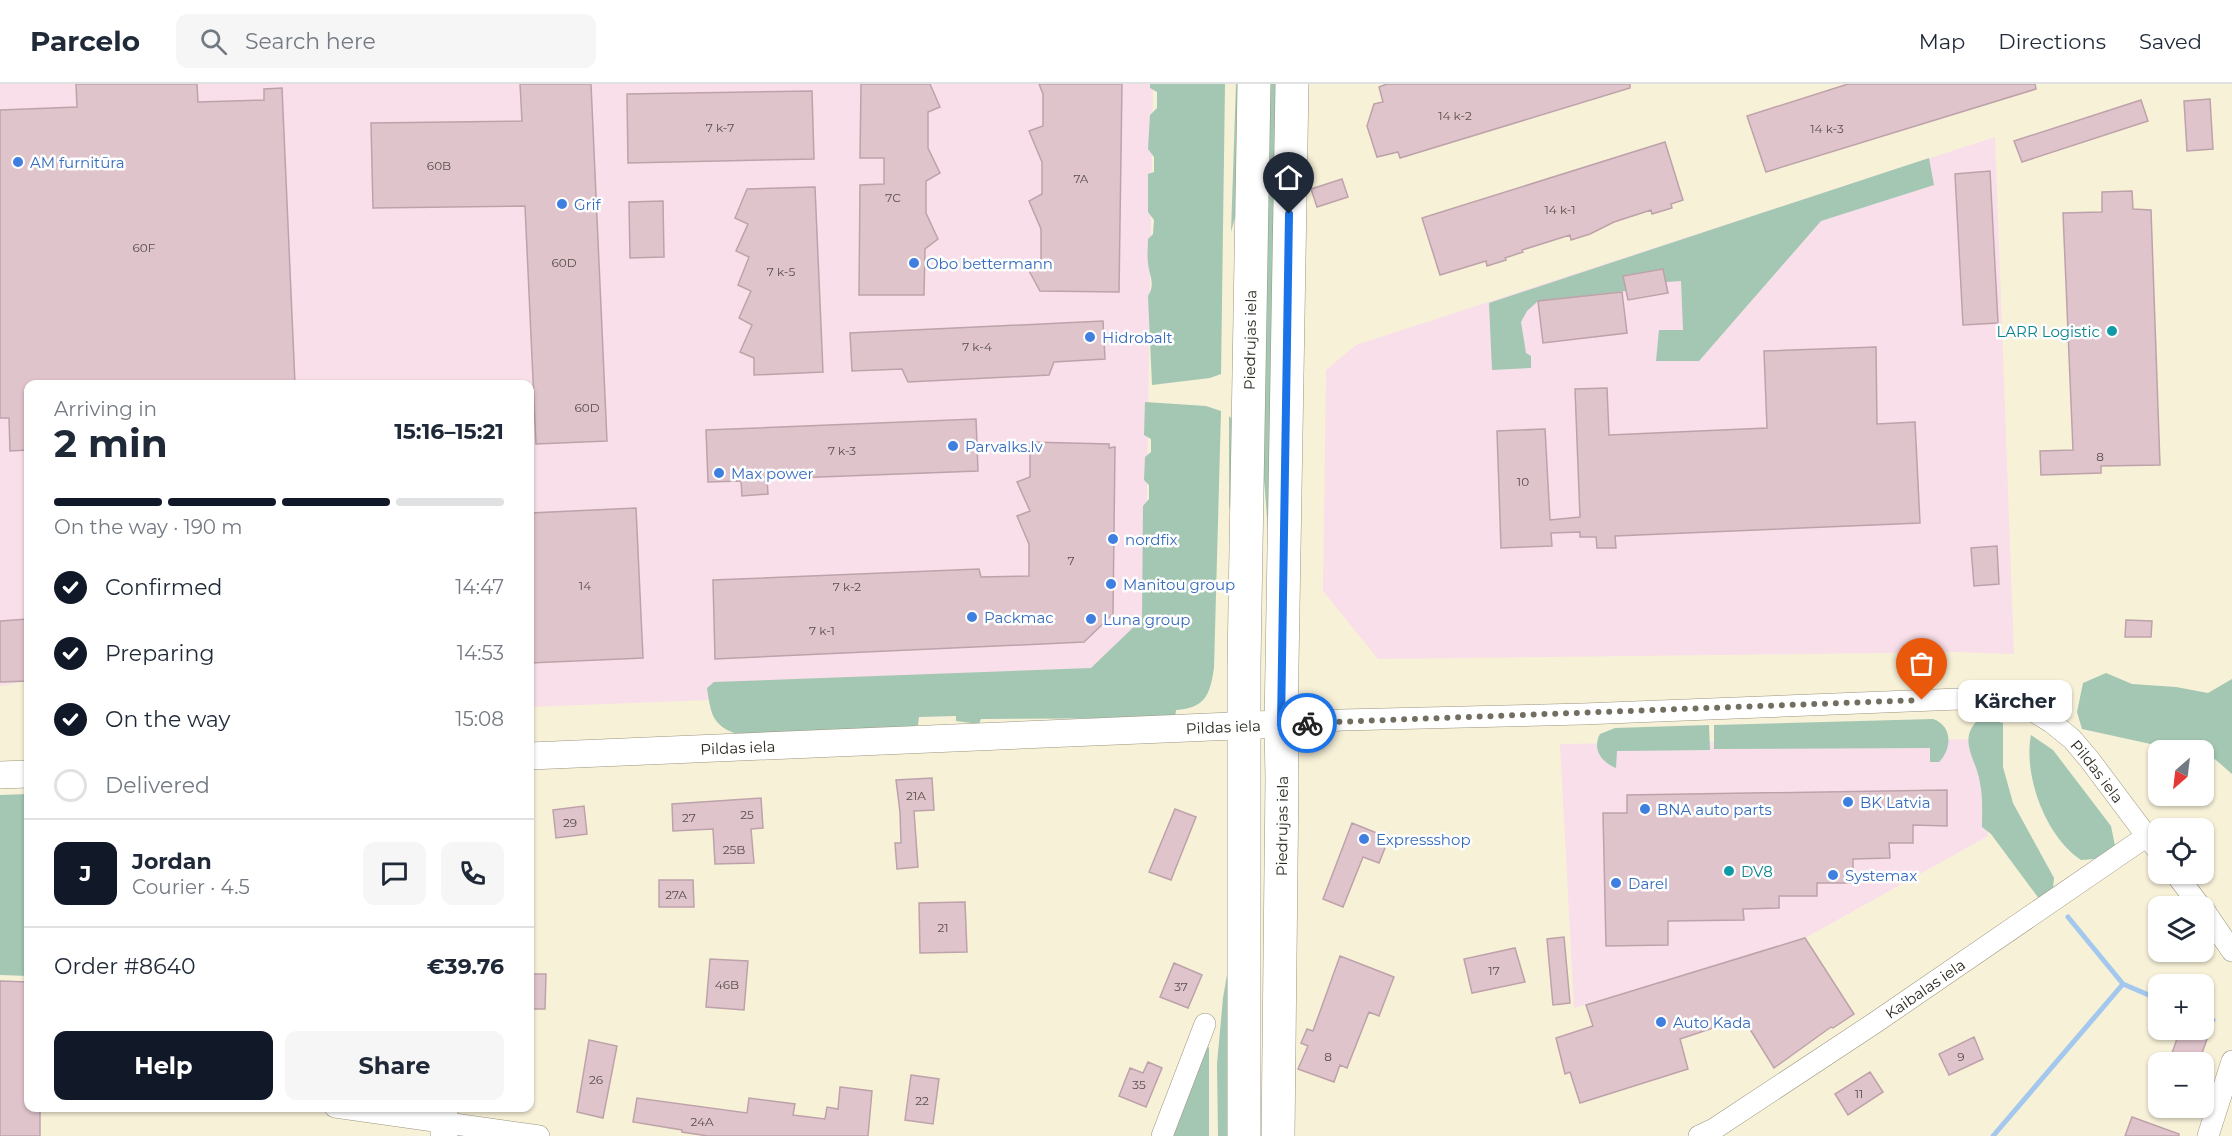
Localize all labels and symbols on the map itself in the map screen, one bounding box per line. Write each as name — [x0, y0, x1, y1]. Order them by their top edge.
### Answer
house number: 14 k-2 — [1438, 108, 1472, 123]
house number: 7 k-7 — [706, 120, 734, 135]
house number: 14 k-3 — [1810, 121, 1844, 136]
pin — [1263, 152, 1314, 214]
place label: AM furnitūra — [30, 153, 125, 172]
marker: AM furnitūra — [11, 155, 25, 169]
house number: 60B — [427, 158, 451, 173]
house number: 7A — [1074, 171, 1089, 186]
house number: 7C — [885, 190, 901, 205]
place label: Grif — [574, 195, 602, 214]
marker: Grif — [555, 197, 569, 211]
house number: 14 k-1 — [1544, 202, 1576, 217]
house number: 60F — [133, 240, 156, 255]
place label: Obo bettermann — [926, 254, 1053, 273]
house number: 60D — [551, 255, 577, 270]
marker: Obo bettermann — [907, 256, 921, 270]
house number: 7 k-5 — [767, 264, 795, 279]
street label: Piedrujas iela — [1239, 290, 1260, 390]
place label: LARR Logistic — [1996, 322, 2100, 341]
marker: LARR Logistic — [2105, 324, 2119, 338]
place label: Hidrobalt — [1102, 328, 1173, 347]
marker: Hidrobalt — [1083, 330, 1097, 344]
house number: 7 k-4 — [962, 339, 992, 354]
house number: 60D — [574, 400, 600, 415]
place label: Parvalks.lv — [965, 437, 1044, 456]
marker: Parvalks.lv — [946, 439, 960, 453]
house number: 7 k-3 — [828, 443, 856, 458]
house number: 8 — [2096, 449, 2104, 464]
place label: Max power — [731, 464, 814, 483]
marker: Max power — [712, 466, 726, 480]
house number: 10 — [1517, 474, 1529, 489]
place label: nordfix — [1125, 530, 1178, 549]
marker: nordfix — [1106, 532, 1120, 546]
house number: 7 — [1067, 553, 1075, 568]
place label: Manitou group — [1123, 575, 1235, 594]
marker: Manitou group — [1104, 577, 1118, 591]
house number: 14 — [579, 578, 591, 593]
house number: 7 k-2 — [833, 579, 861, 594]
place label: Packmac — [984, 608, 1054, 627]
marker: Packmac — [965, 610, 979, 624]
place label: Luna group — [1103, 610, 1190, 629]
marker: Luna group — [1084, 612, 1098, 626]
house number: 7 k-1 — [809, 623, 835, 638]
pin — [1896, 638, 1947, 700]
callout: Kärcher — [1958, 679, 2072, 721]
courier — [1277, 693, 1337, 753]
street label: Pildas iela — [1185, 715, 1261, 738]
street label: Pildas iela — [2067, 735, 2128, 807]
street label: Pildas iela — [700, 736, 776, 758]
north arrow — [2148, 740, 2214, 806]
street label: Piedrujas iela — [1271, 776, 1292, 876]
house number: 21A — [906, 788, 926, 803]
place label: BK Latvia — [1860, 793, 1931, 812]
marker: BK Latvia — [1841, 795, 1855, 809]
place label: BNA auto parts — [1657, 800, 1772, 819]
marker: BNA auto parts — [1638, 802, 1652, 816]
house number: 25 — [740, 807, 754, 822]
house number: 27 — [682, 810, 696, 825]
house number: 29 — [563, 815, 577, 830]
place label: Expressshop — [1376, 830, 1471, 849]
marker: Expressshop — [1357, 832, 1371, 846]
house number: 25B — [723, 842, 745, 857]
place label: DV8 — [1741, 862, 1773, 881]
marker: DV8 — [1722, 864, 1736, 878]
place label: Systemax — [1845, 866, 1917, 885]
marker: Systemax — [1826, 868, 1840, 882]
place label: Darel — [1628, 874, 1668, 893]
marker: Darel — [1609, 876, 1623, 890]
house number: 27A — [665, 887, 687, 902]
house number: 21 — [937, 920, 949, 935]
street label: Kaibalas iela — [1881, 954, 1968, 1022]
house number: 17 — [1488, 963, 1500, 978]
house number: 46B — [715, 977, 739, 992]
house number: 37 — [1174, 979, 1188, 994]
place label: Auto Kada — [1673, 1013, 1751, 1032]
marker: Auto Kada — [1654, 1015, 1668, 1029]
house number: 8 — [1324, 1049, 1332, 1064]
house number: 9 — [1957, 1049, 1965, 1064]
house number: 26 — [589, 1072, 603, 1087]
house number: 35 — [1132, 1077, 1146, 1092]
house number: 11 — [1855, 1086, 1863, 1101]
house number: 22 — [915, 1093, 929, 1108]
house number: 24A — [690, 1114, 714, 1129]

